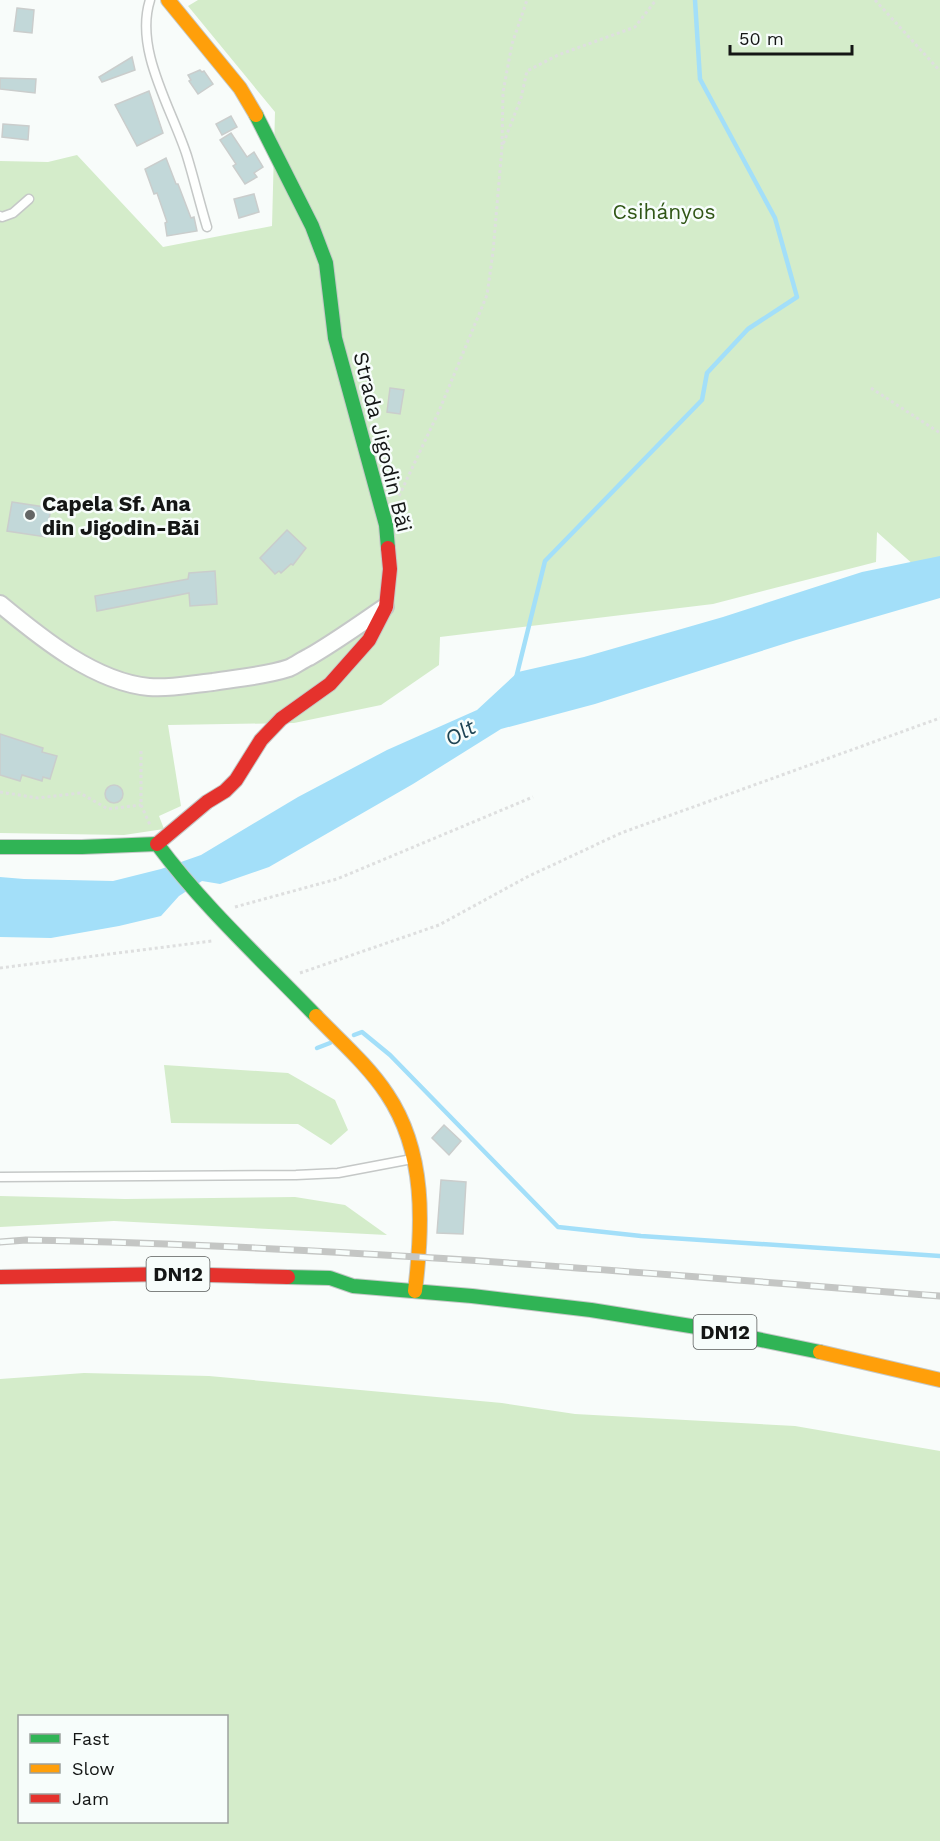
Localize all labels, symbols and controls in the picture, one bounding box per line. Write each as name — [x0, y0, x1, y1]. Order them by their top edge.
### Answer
scale bar — [730, 18, 852, 56]
text: 50 m — [739, 28, 784, 49]
park label: Csihányos — [612, 199, 716, 224]
street label: Strada Jigodin Băi — [349, 349, 417, 535]
place label: Capela Sf. Ana din Jigodin-Băi — [42, 491, 199, 540]
marker: Capela Sf. Ana din Jigodin-Băi — [23, 508, 37, 522]
water label: Olt — [440, 714, 481, 752]
road number: DN12 — [146, 1257, 210, 1291]
road number: DN12 — [694, 1315, 756, 1349]
legend — [18, 1715, 228, 1823]
text: Fast — [72, 1728, 110, 1749]
text: Slow — [72, 1758, 115, 1779]
text: Jam — [72, 1788, 109, 1809]

